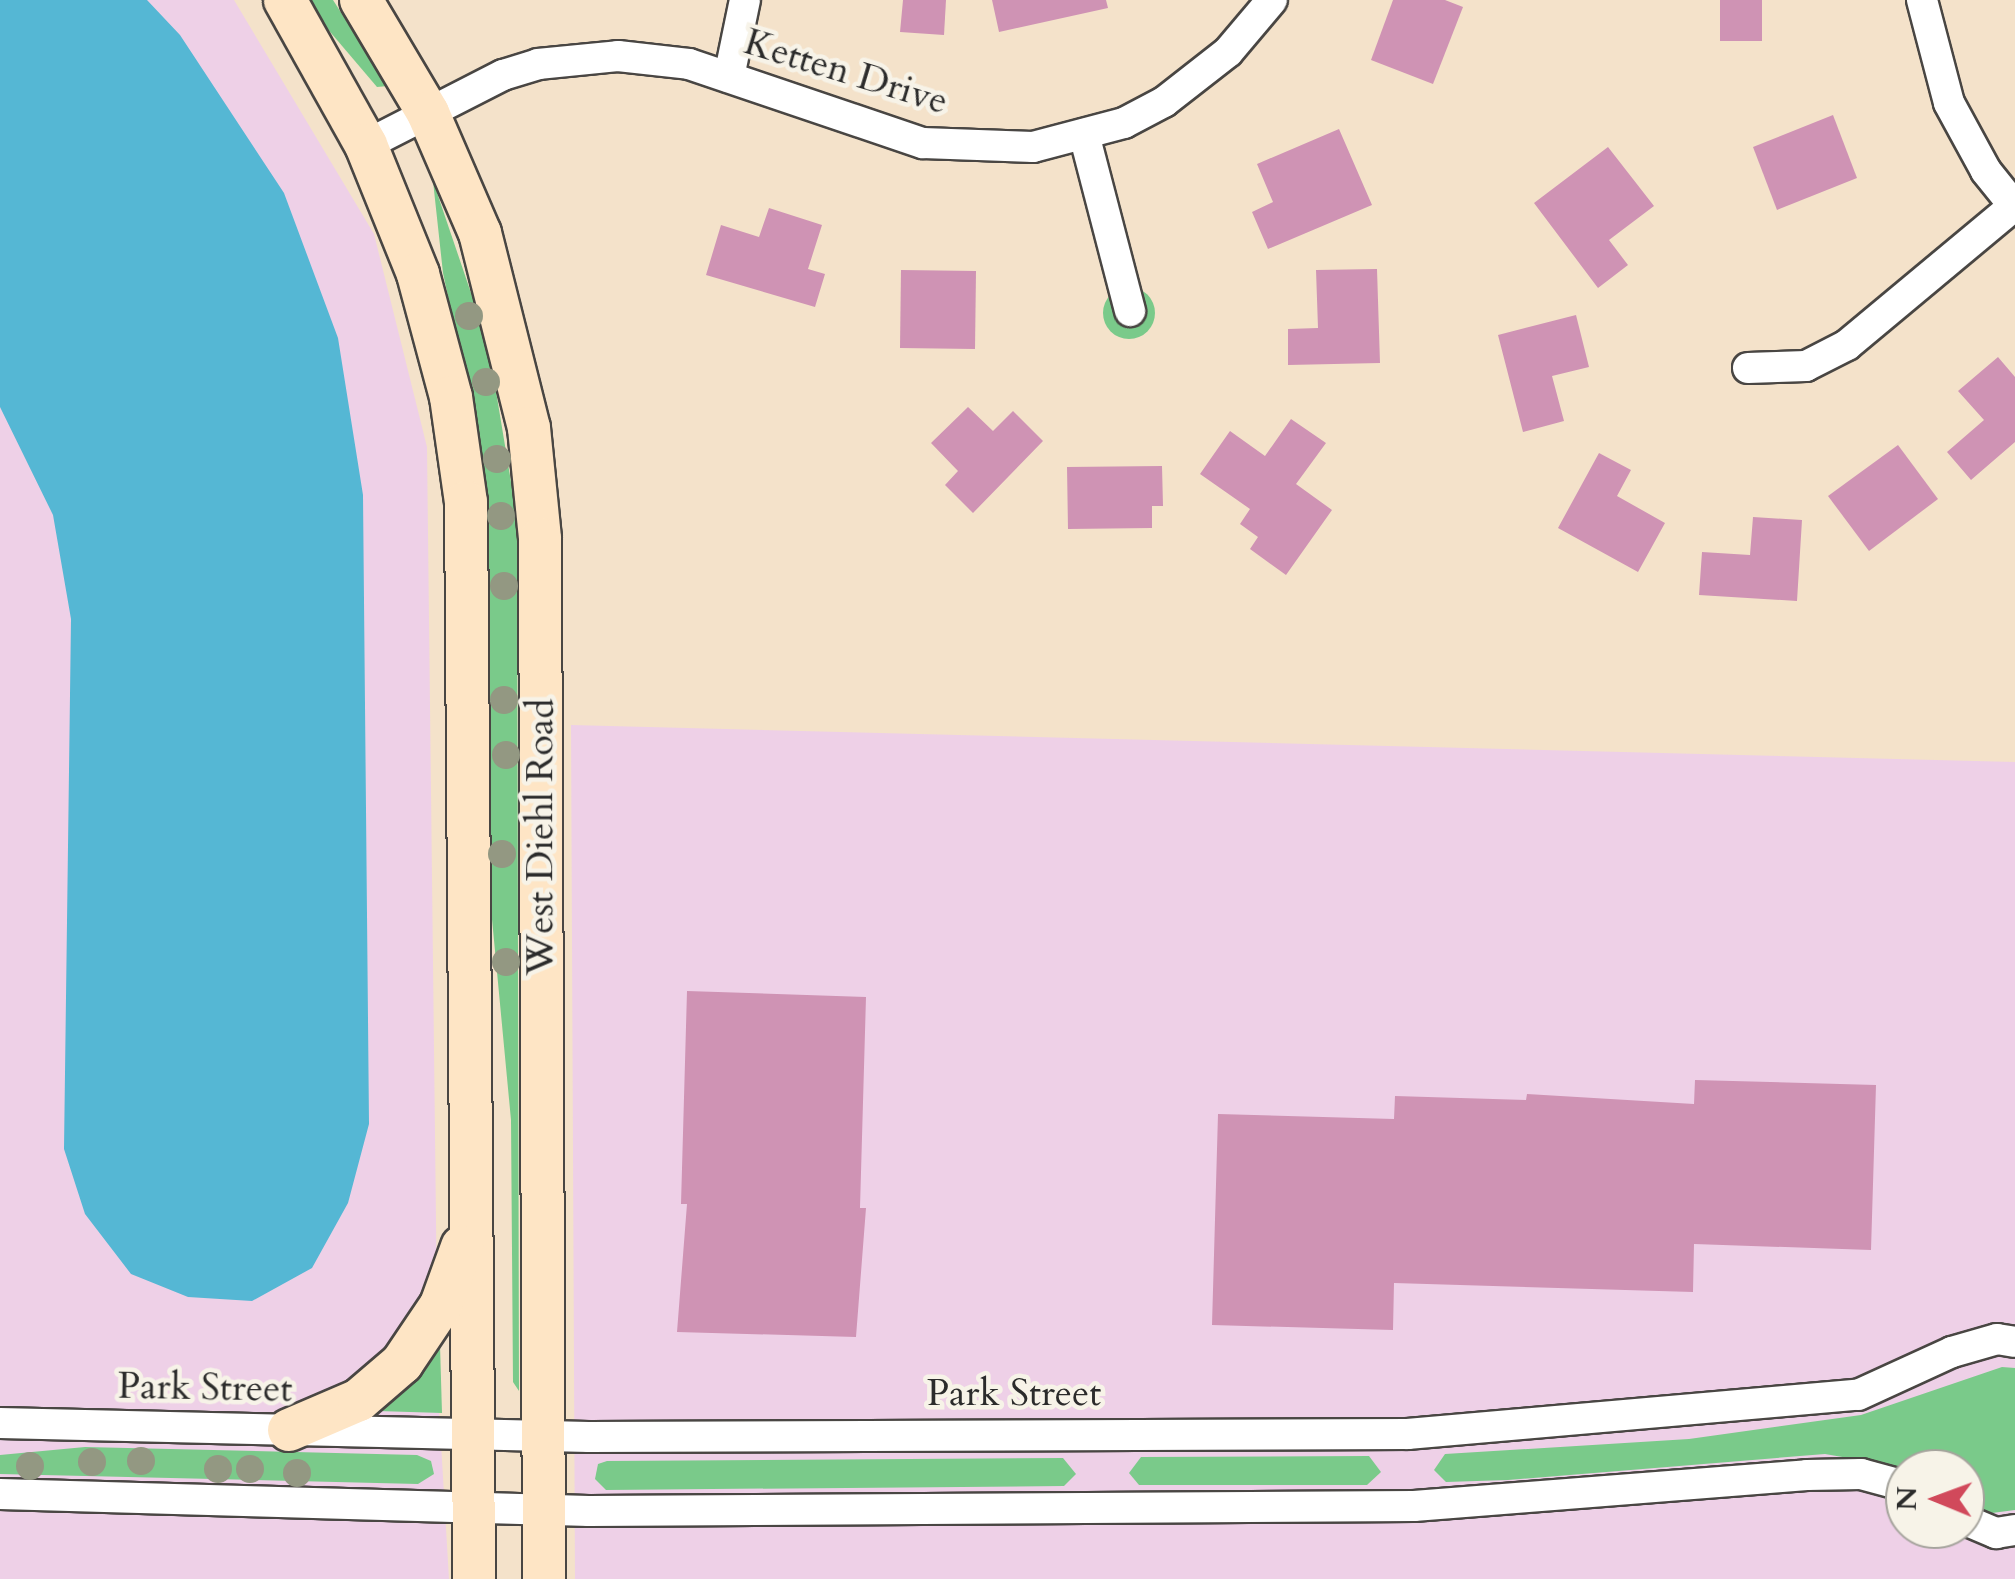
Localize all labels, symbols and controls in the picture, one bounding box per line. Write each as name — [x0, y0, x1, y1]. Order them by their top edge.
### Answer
street label: Ketten Drive — [739, 19, 953, 125]
street label: West Diehl Road — [518, 698, 564, 976]
street label: Park Street — [117, 1364, 293, 1412]
street label: Park Street — [927, 1371, 1101, 1417]
north arrow — [1885, 1449, 1985, 1549]
text: N — [1888, 1486, 1926, 1511]

